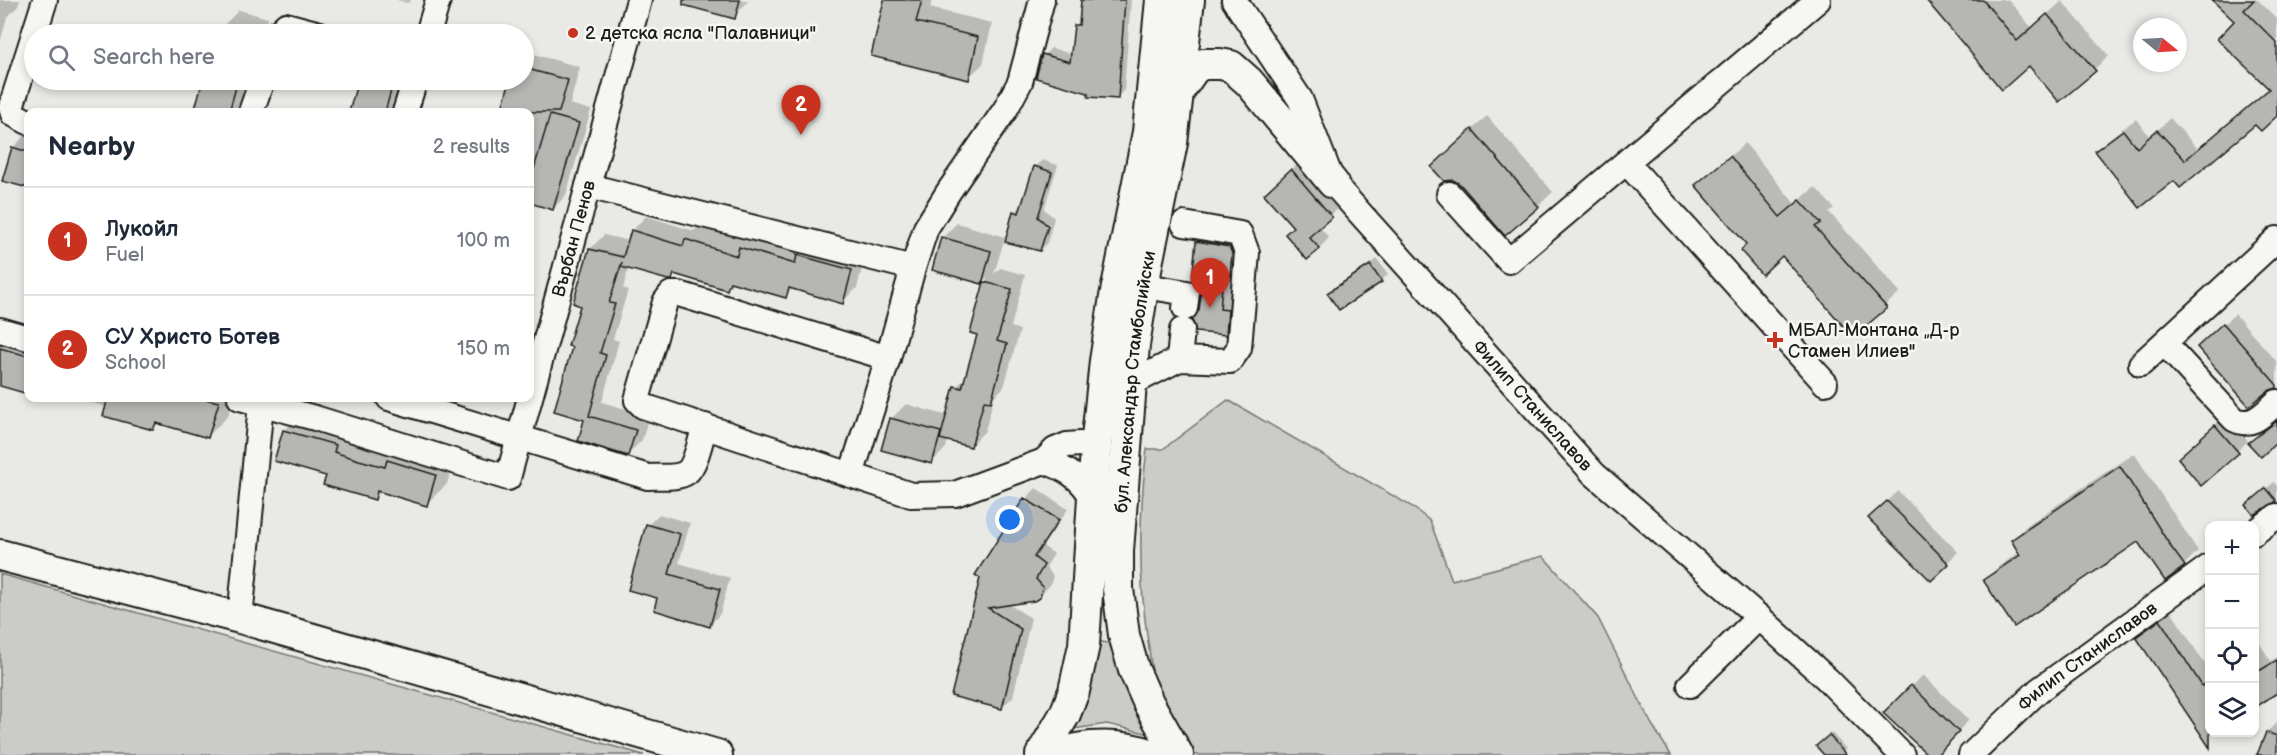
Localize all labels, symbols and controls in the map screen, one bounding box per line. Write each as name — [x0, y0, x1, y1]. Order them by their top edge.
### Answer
north arrow — [2133, 18, 2187, 72]
place label: 2 детска ясла "Палавници" — [585, 23, 816, 44]
search box — [24, 24, 534, 90]
marker: 2 детска ясла "Палавници" — [566, 26, 580, 40]
icon: search — [45, 41, 78, 74]
text: Search here — [93, 44, 215, 71]
pin: 2 — [782, 86, 820, 135]
text: Nearby — [48, 132, 135, 163]
text: 2 results — [433, 135, 510, 159]
street label: Върбан Пенов — [548, 178, 600, 299]
text: Лукойл — [105, 216, 179, 243]
text: 1 — [63, 229, 72, 253]
text: 100 m — [457, 229, 510, 253]
text: Fuel — [105, 243, 144, 267]
street label: бул. Александър Стамболийски — [1111, 249, 1161, 514]
pin: 1 — [1190, 258, 1230, 308]
place label: МБАЛ-Монтана „Д-р Стамен Илиев" — [1788, 320, 1959, 362]
text: СУ Христо Ботев — [105, 324, 280, 351]
marker: МБАЛ-Монтана „Д-р Стамен Илиев" — [1766, 331, 1784, 349]
street label: Филип Станиславов — [1468, 336, 1597, 476]
text: 2 — [62, 337, 73, 361]
text: 150 m — [457, 337, 510, 361]
text: School — [105, 351, 166, 375]
your location — [995, 505, 1024, 534]
map controls — [2205, 521, 2259, 737]
button: + — [2205, 521, 2259, 575]
button: − — [2205, 575, 2259, 629]
street label: Филип Станиславов — [2014, 597, 2162, 715]
button: locate — [2205, 629, 2259, 683]
button: layers — [2205, 683, 2259, 737]

